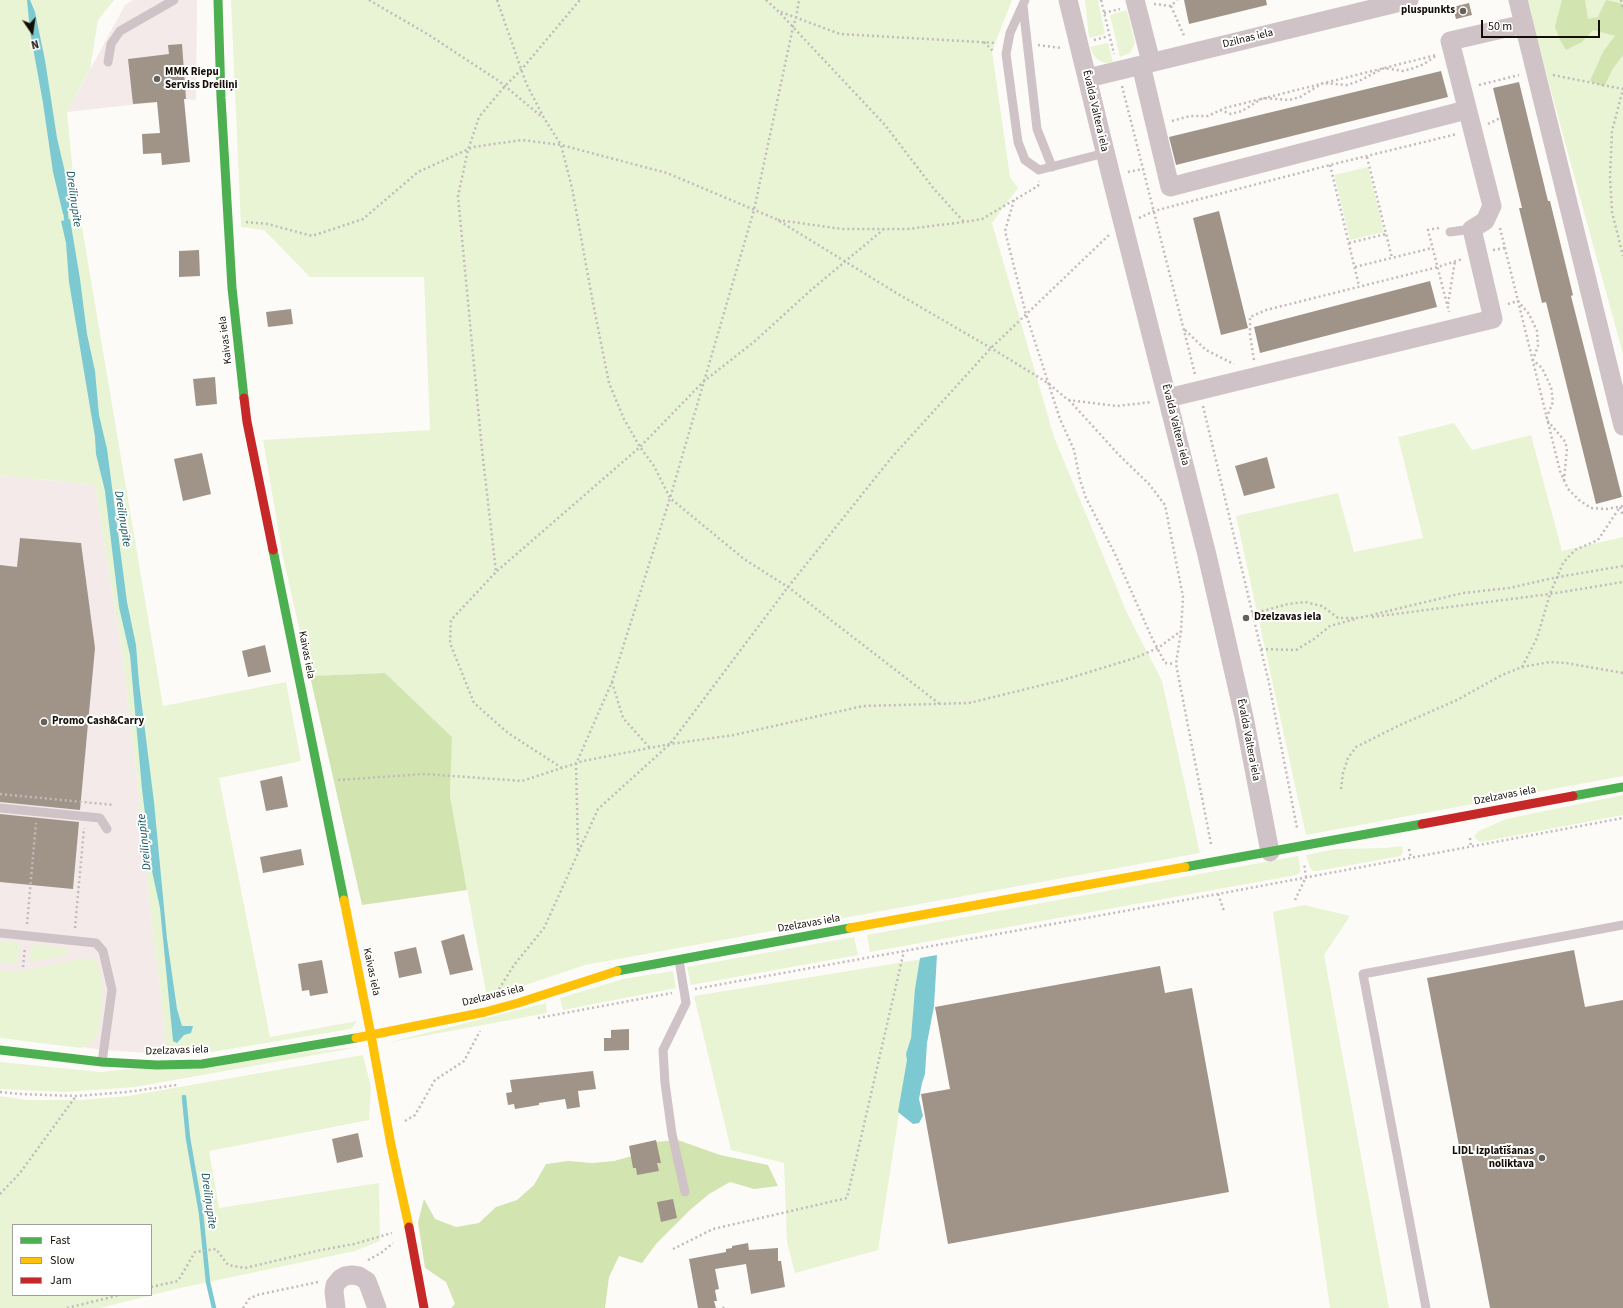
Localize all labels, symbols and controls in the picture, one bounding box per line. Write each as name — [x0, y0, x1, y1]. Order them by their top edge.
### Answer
place label: pluspunkts — [1401, 4, 1455, 18]
marker: pluspunkts — [1458, 6, 1468, 16]
north arrow — [12, 12, 52, 52]
scale bar — [1483, 12, 1602, 38]
text: 50 m — [1488, 18, 1512, 35]
street label: Dzilnas iela — [1221, 26, 1275, 52]
text: N — [30, 36, 40, 52]
place label: MMK Riepu Serviss Dreiliņi — [165, 66, 238, 92]
street label: Ēvalda Valtera iela — [1079, 69, 1111, 153]
marker: MMK Riepu Serviss Dreiliņi — [152, 74, 162, 84]
water label: Dreiliņupīte — [62, 170, 84, 228]
street label: Kaivas iela — [216, 315, 236, 365]
street label: Ēvalda Valtera iela — [1159, 383, 1191, 467]
water label: Dreiliņupīte — [110, 490, 134, 548]
place label: Dzelzavas iela — [1254, 611, 1321, 625]
marker: Dzelzavas iela — [1241, 613, 1251, 623]
street label: Kaivas iela — [295, 630, 317, 680]
street label: Ēvalda Valtera iela — [1234, 698, 1262, 782]
place label: Promo Cash&Carry — [52, 715, 144, 729]
marker: Promo Cash&Carry — [39, 717, 49, 727]
street label: Dzelzavas iela — [1473, 783, 1537, 809]
water label: Dreiliņupīte — [135, 813, 155, 871]
street label: Dzelzavas iela — [777, 912, 841, 936]
street label: Kaivas iela — [360, 947, 382, 997]
street label: Dzelzavas iela — [461, 982, 525, 1010]
street label: Dzelzavas iela — [145, 1043, 209, 1059]
place label: LIDL izplatīšanas noliktava — [1452, 1145, 1534, 1171]
marker: LIDL izplatīšanas noliktava — [1537, 1153, 1547, 1163]
water label: Dreiliņupīte — [197, 1172, 219, 1230]
legend — [12, 1224, 152, 1296]
text: Fast — [50, 1232, 70, 1249]
text: Slow — [50, 1252, 75, 1269]
text: Jam — [50, 1272, 72, 1289]

